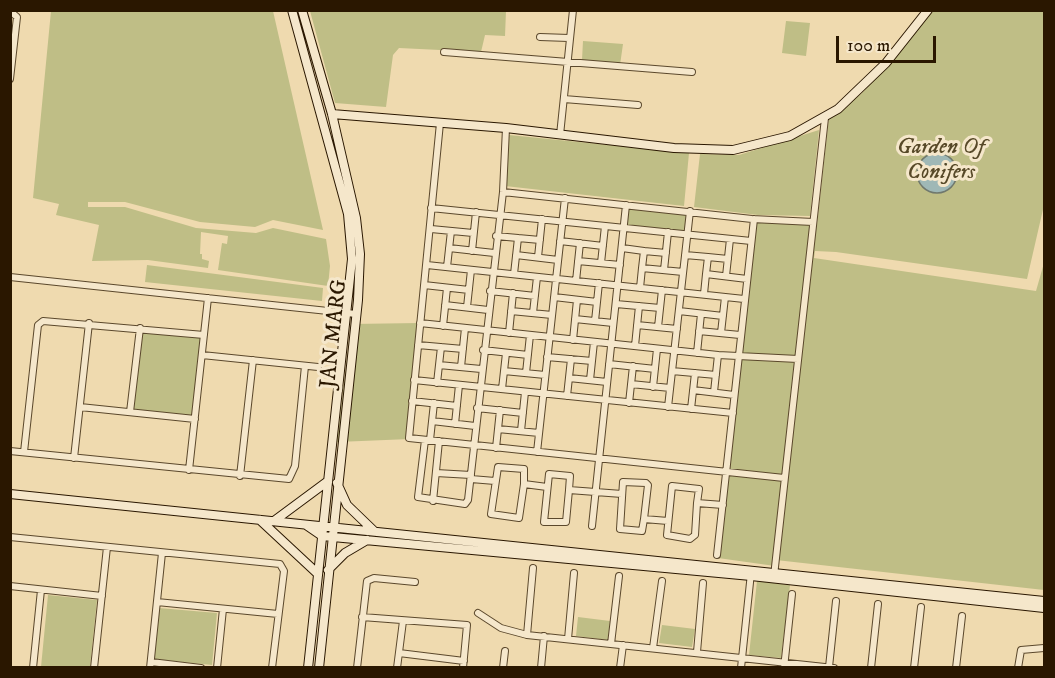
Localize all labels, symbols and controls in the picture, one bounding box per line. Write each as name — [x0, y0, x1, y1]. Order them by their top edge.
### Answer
scale bar — [839, 24, 940, 62]
text: 100 m — [847, 35, 890, 57]
park label: Garden Of Conifers — [897, 135, 985, 186]
street label: JAN MARG — [316, 278, 354, 390]

